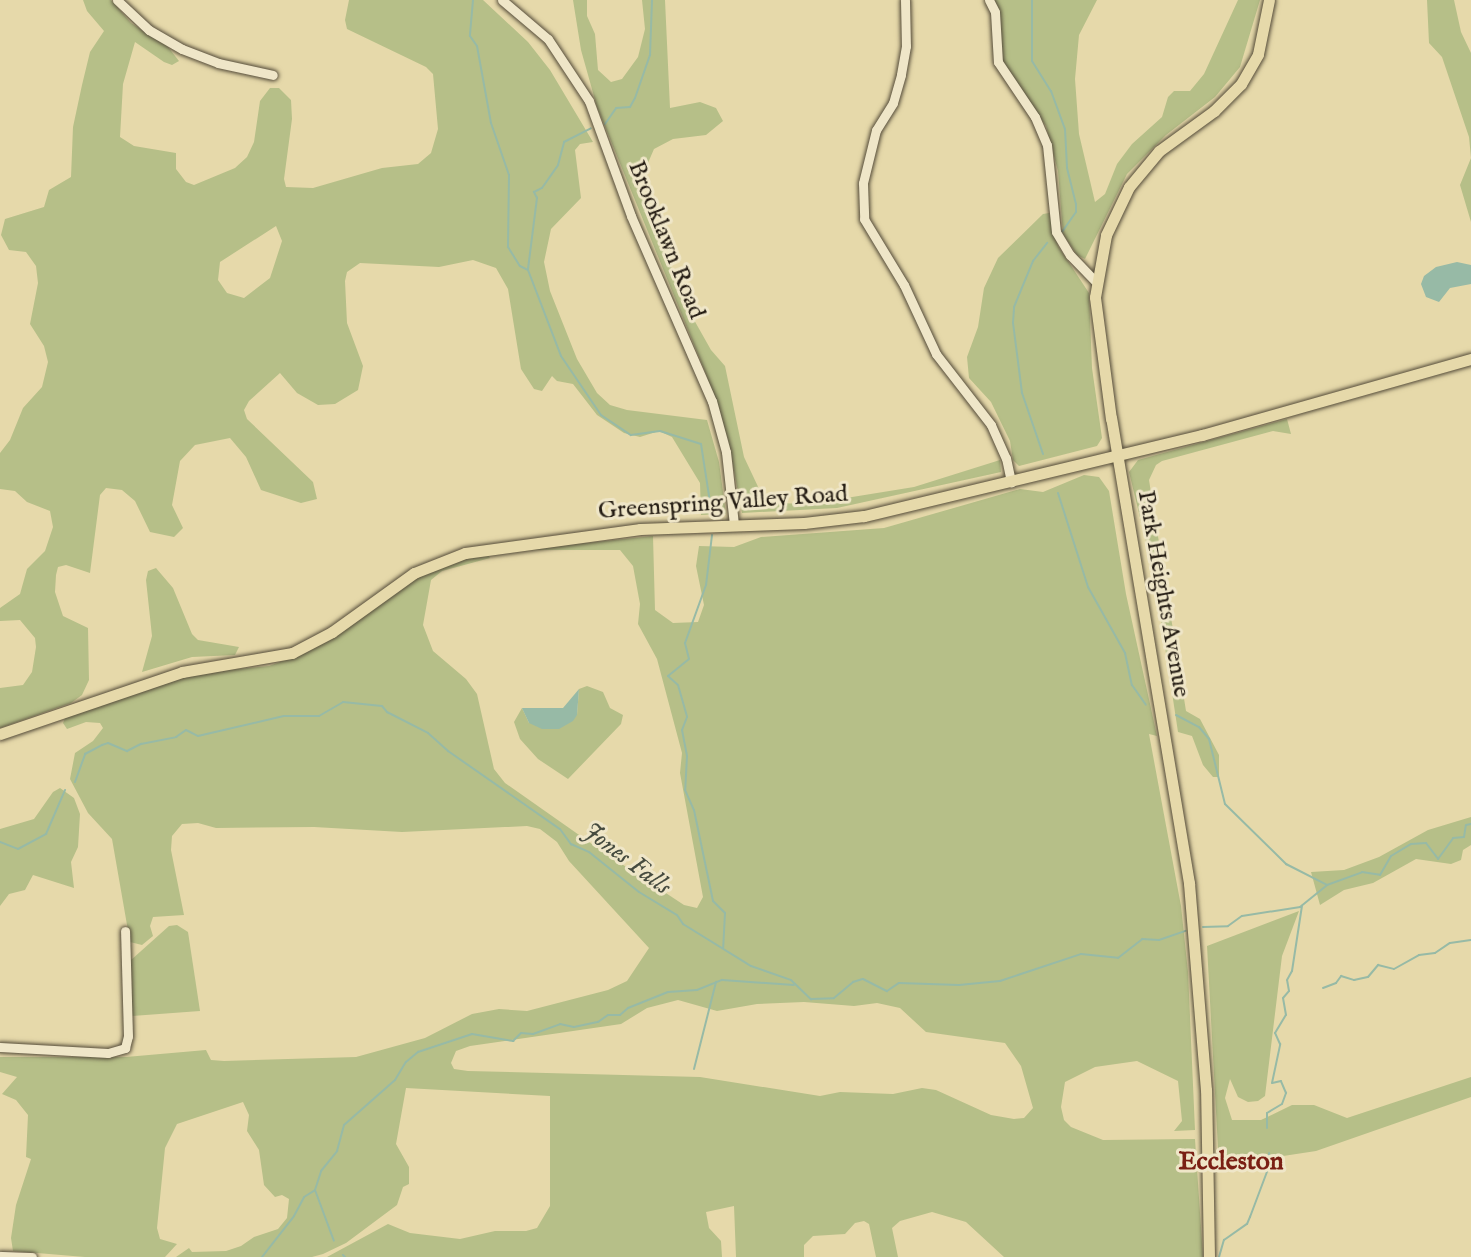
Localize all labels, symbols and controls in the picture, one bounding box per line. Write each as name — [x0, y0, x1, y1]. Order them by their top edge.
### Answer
street label: Brooklawn Road — [621, 157, 711, 323]
street label: Greenspring Valley Road — [597, 480, 849, 526]
street label: Park Heights Avenue — [1131, 488, 1195, 700]
water label: Jones Falls — [577, 816, 677, 902]
district label: Eccleston — [1178, 1146, 1284, 1178]

